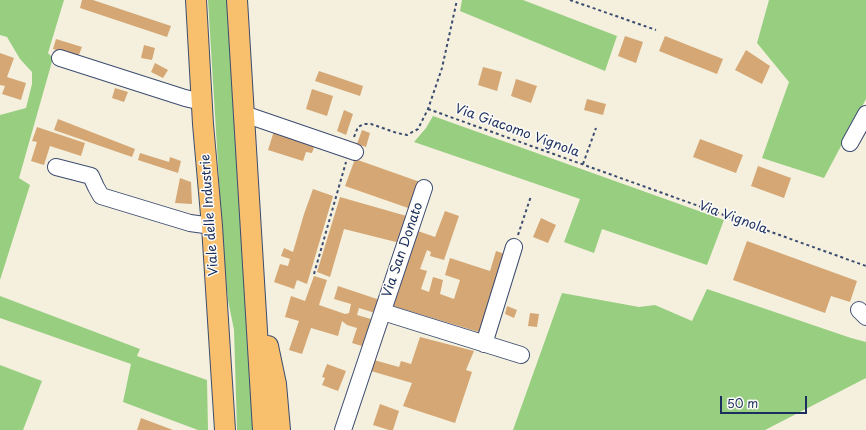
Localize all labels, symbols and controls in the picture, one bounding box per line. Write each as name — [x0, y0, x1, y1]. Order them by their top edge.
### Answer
street label: Via Giacomo Vignola — [453, 101, 581, 161]
street label: Viale delle Industrie — [198, 153, 222, 277]
street label: Via Vignola — [697, 198, 769, 238]
street label: Via San Donato — [379, 200, 427, 300]
scale bar — [722, 388, 809, 414]
text: 50 m — [727, 394, 758, 412]

